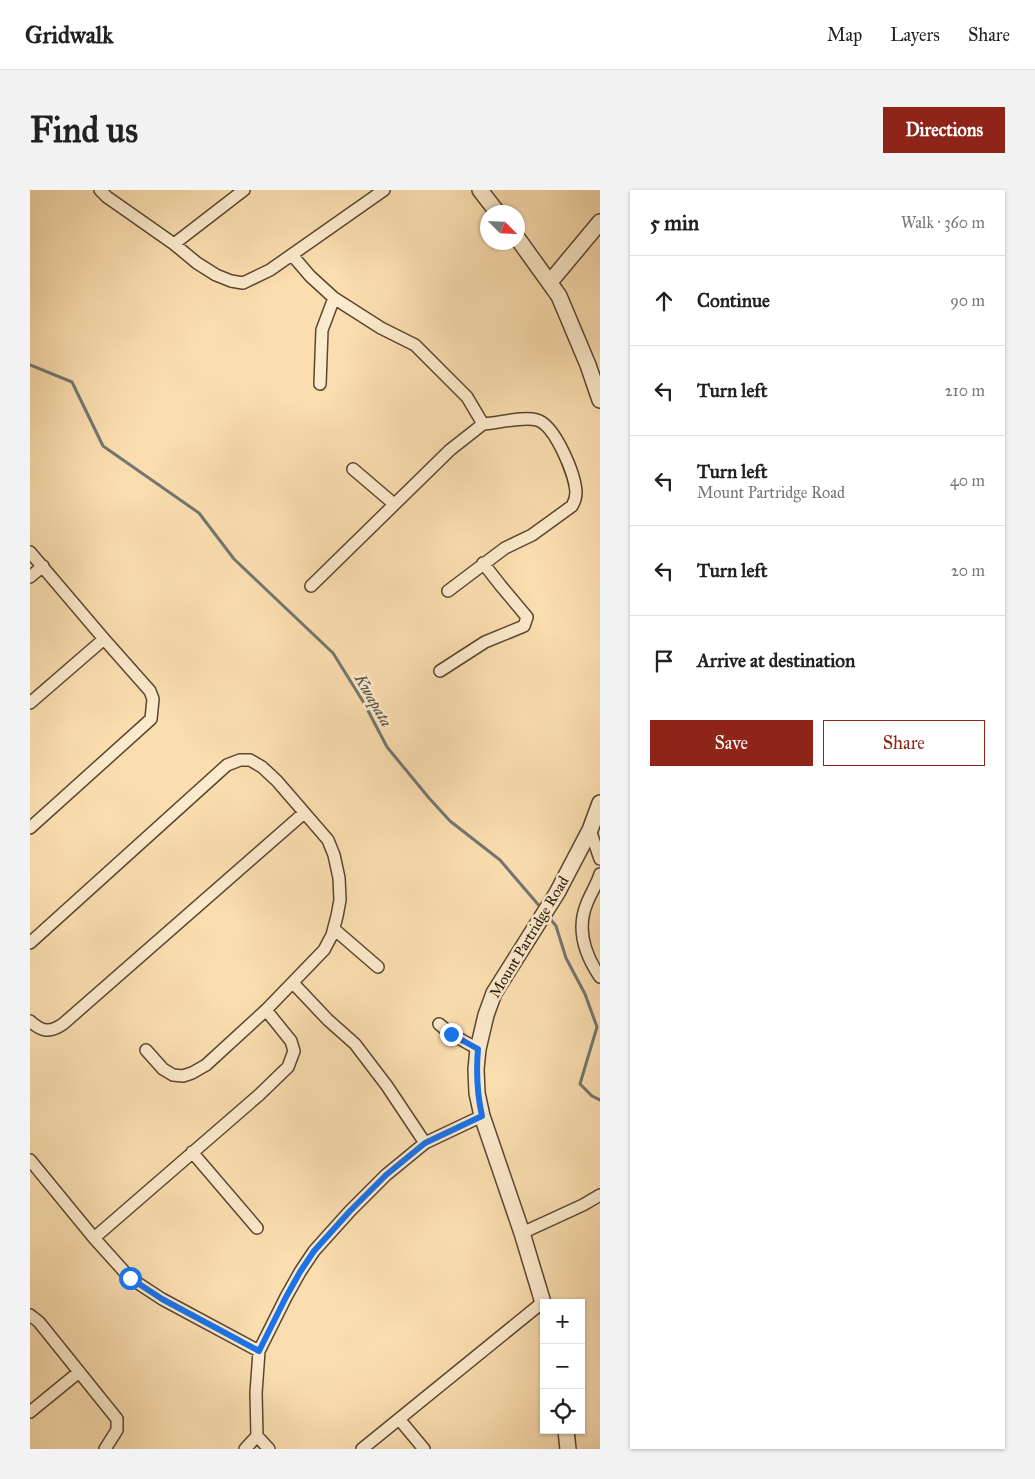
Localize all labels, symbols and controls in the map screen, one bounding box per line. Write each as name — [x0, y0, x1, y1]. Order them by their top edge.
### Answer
text: Gridwalk — [25, 20, 113, 50]
text: Map — [827, 24, 862, 46]
text: Layers — [890, 24, 940, 46]
text: Share — [968, 24, 1010, 46]
button: Directions — [883, 107, 1005, 153]
text: Find us — [30, 109, 138, 152]
north arrow — [480, 205, 525, 250]
text: 5 min — [650, 210, 699, 236]
text: Walk · 360 m — [901, 213, 985, 232]
icon: ahead — [650, 287, 678, 315]
text: Continue — [697, 289, 770, 312]
text: 90 m — [950, 291, 985, 310]
icon: left — [650, 377, 678, 405]
text: Turn left — [697, 379, 767, 402]
text: 210 m — [945, 381, 985, 400]
text: Turn left — [697, 460, 767, 483]
icon: left — [650, 467, 678, 495]
text: 40 m — [950, 471, 985, 490]
text: Mount Partridge Road — [697, 483, 845, 502]
icon: left — [650, 557, 678, 585]
text: Turn left — [697, 559, 767, 582]
text: 20 m — [951, 561, 985, 580]
icon: arrive — [650, 647, 678, 675]
text: Arrive at destination — [697, 649, 855, 672]
water label: Kwapata — [349, 670, 396, 731]
button: Save — [650, 720, 813, 766]
button: Share — [823, 720, 985, 766]
street label: Mount Partridge Road — [486, 872, 573, 1001]
route end — [440, 1023, 463, 1046]
route start — [119, 1267, 142, 1290]
map controls — [540, 1299, 585, 1434]
button: + — [540, 1299, 585, 1344]
button: − — [540, 1344, 585, 1389]
button: locate — [540, 1389, 585, 1434]

